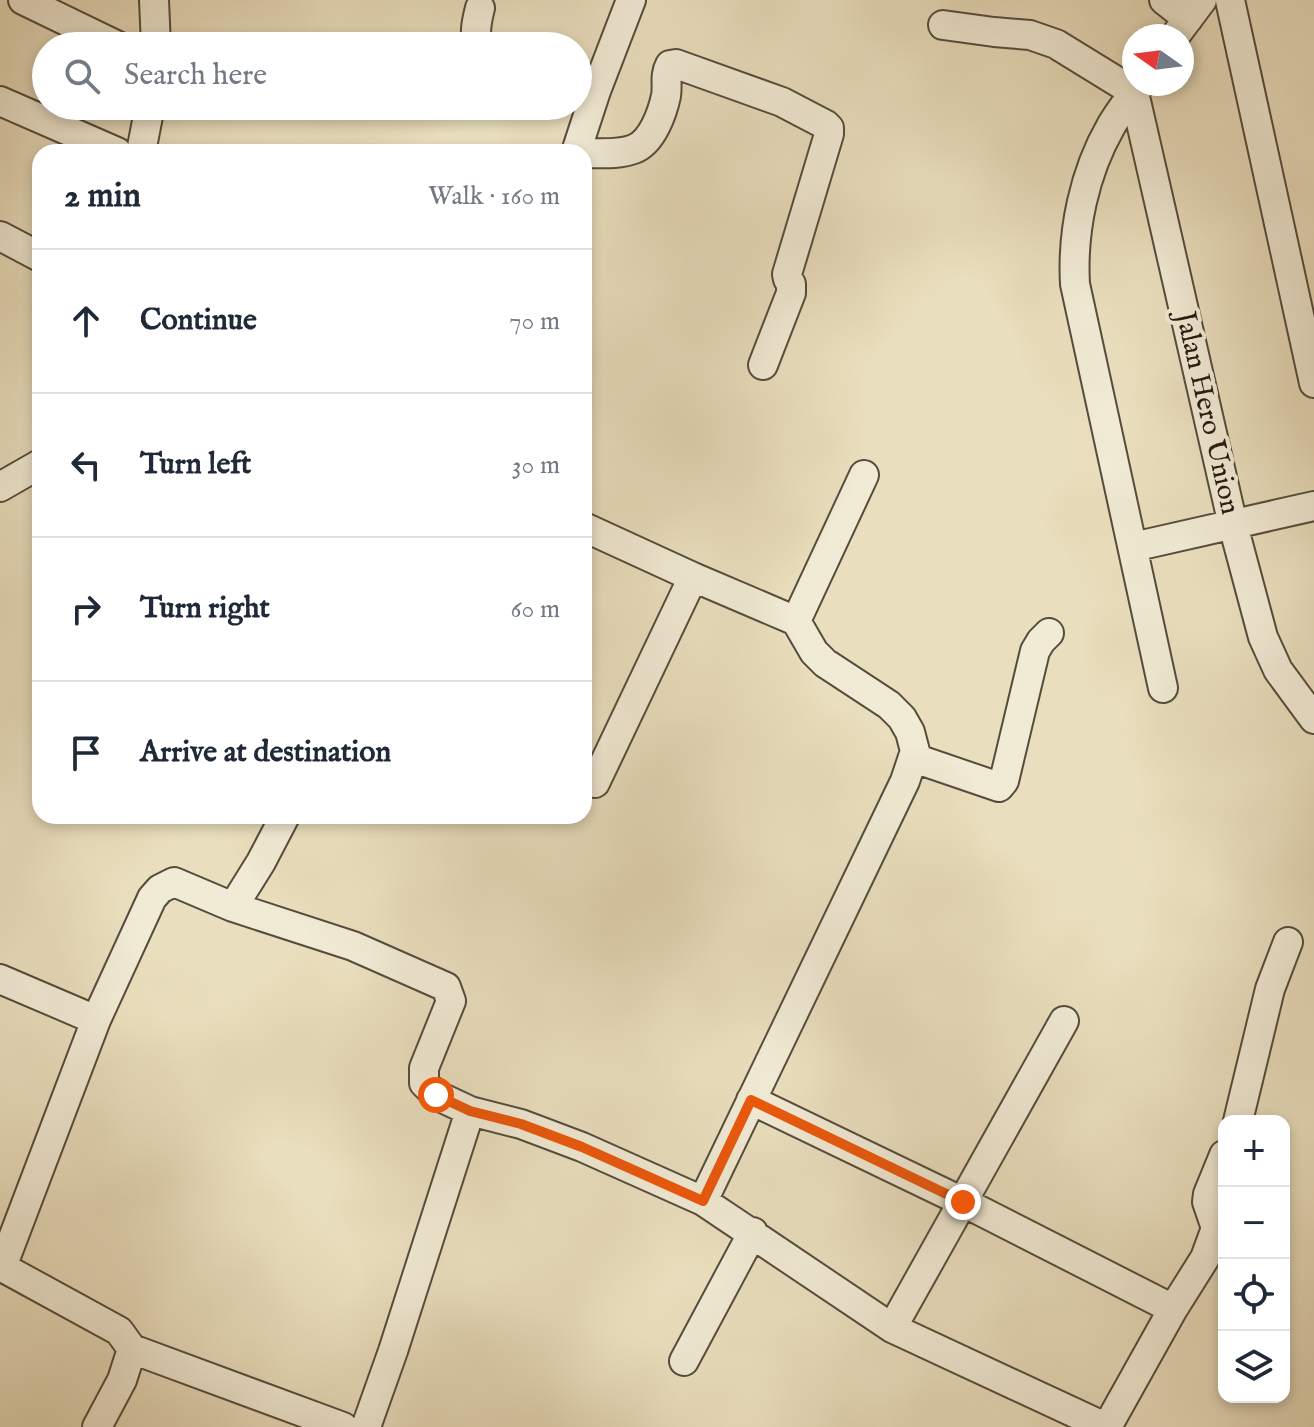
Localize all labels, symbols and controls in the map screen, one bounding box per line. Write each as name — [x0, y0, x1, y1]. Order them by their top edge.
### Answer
north arrow — [1122, 24, 1194, 96]
search box — [32, 32, 592, 120]
icon: search — [60, 54, 104, 98]
text: Search here — [124, 57, 267, 95]
text: 2 min — [64, 175, 141, 218]
text: Walk · 160 m — [428, 180, 560, 213]
icon: ahead — [64, 299, 108, 343]
text: Continue — [140, 302, 257, 340]
text: 70 m — [509, 305, 560, 338]
street label: Jalan Hero Union — [1166, 305, 1247, 518]
icon: left — [64, 443, 108, 487]
text: Turn left — [140, 446, 251, 484]
text: 30 m — [512, 449, 560, 482]
icon: right — [64, 587, 108, 631]
text: Turn right — [140, 590, 270, 628]
text: 60 m — [511, 593, 560, 626]
icon: arrive — [64, 731, 108, 775]
text: Arrive at destination — [140, 734, 391, 772]
route start — [418, 1077, 454, 1113]
map controls — [1218, 1115, 1290, 1403]
button: + — [1218, 1115, 1290, 1187]
route end — [945, 1184, 981, 1220]
button: − — [1218, 1187, 1290, 1259]
button: locate — [1218, 1259, 1290, 1331]
button: layers — [1218, 1331, 1290, 1403]

